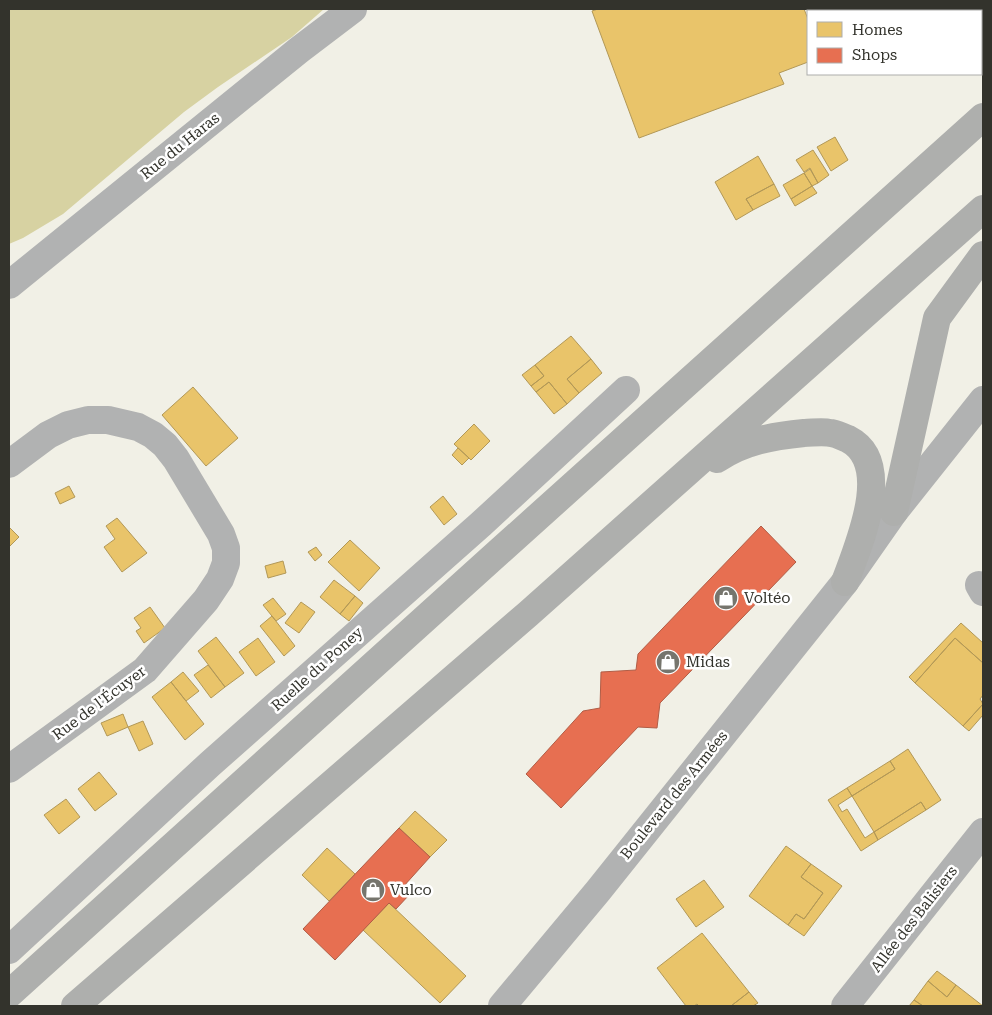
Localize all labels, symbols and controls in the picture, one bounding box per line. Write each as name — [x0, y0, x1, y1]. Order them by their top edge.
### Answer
legend — [807, 10, 982, 75]
text: Homes — [852, 21, 903, 39]
text: Shops — [852, 46, 897, 64]
street label: Rue du Haras — [137, 109, 223, 183]
shop icon: Voltéo — [713, 585, 739, 611]
place label: Voltéo — [744, 589, 790, 607]
street label: Ruelle du Poney — [268, 623, 367, 715]
shop icon: Midas — [655, 649, 681, 675]
place label: Midas — [686, 653, 730, 671]
street label: Rue de l'Écuyer — [49, 662, 149, 744]
street label: Boulevard des Armées — [617, 727, 731, 863]
street label: Allée des Balisiers — [867, 862, 961, 976]
shop icon: Vulco — [360, 877, 386, 903]
place label: Vulco — [390, 881, 432, 899]

